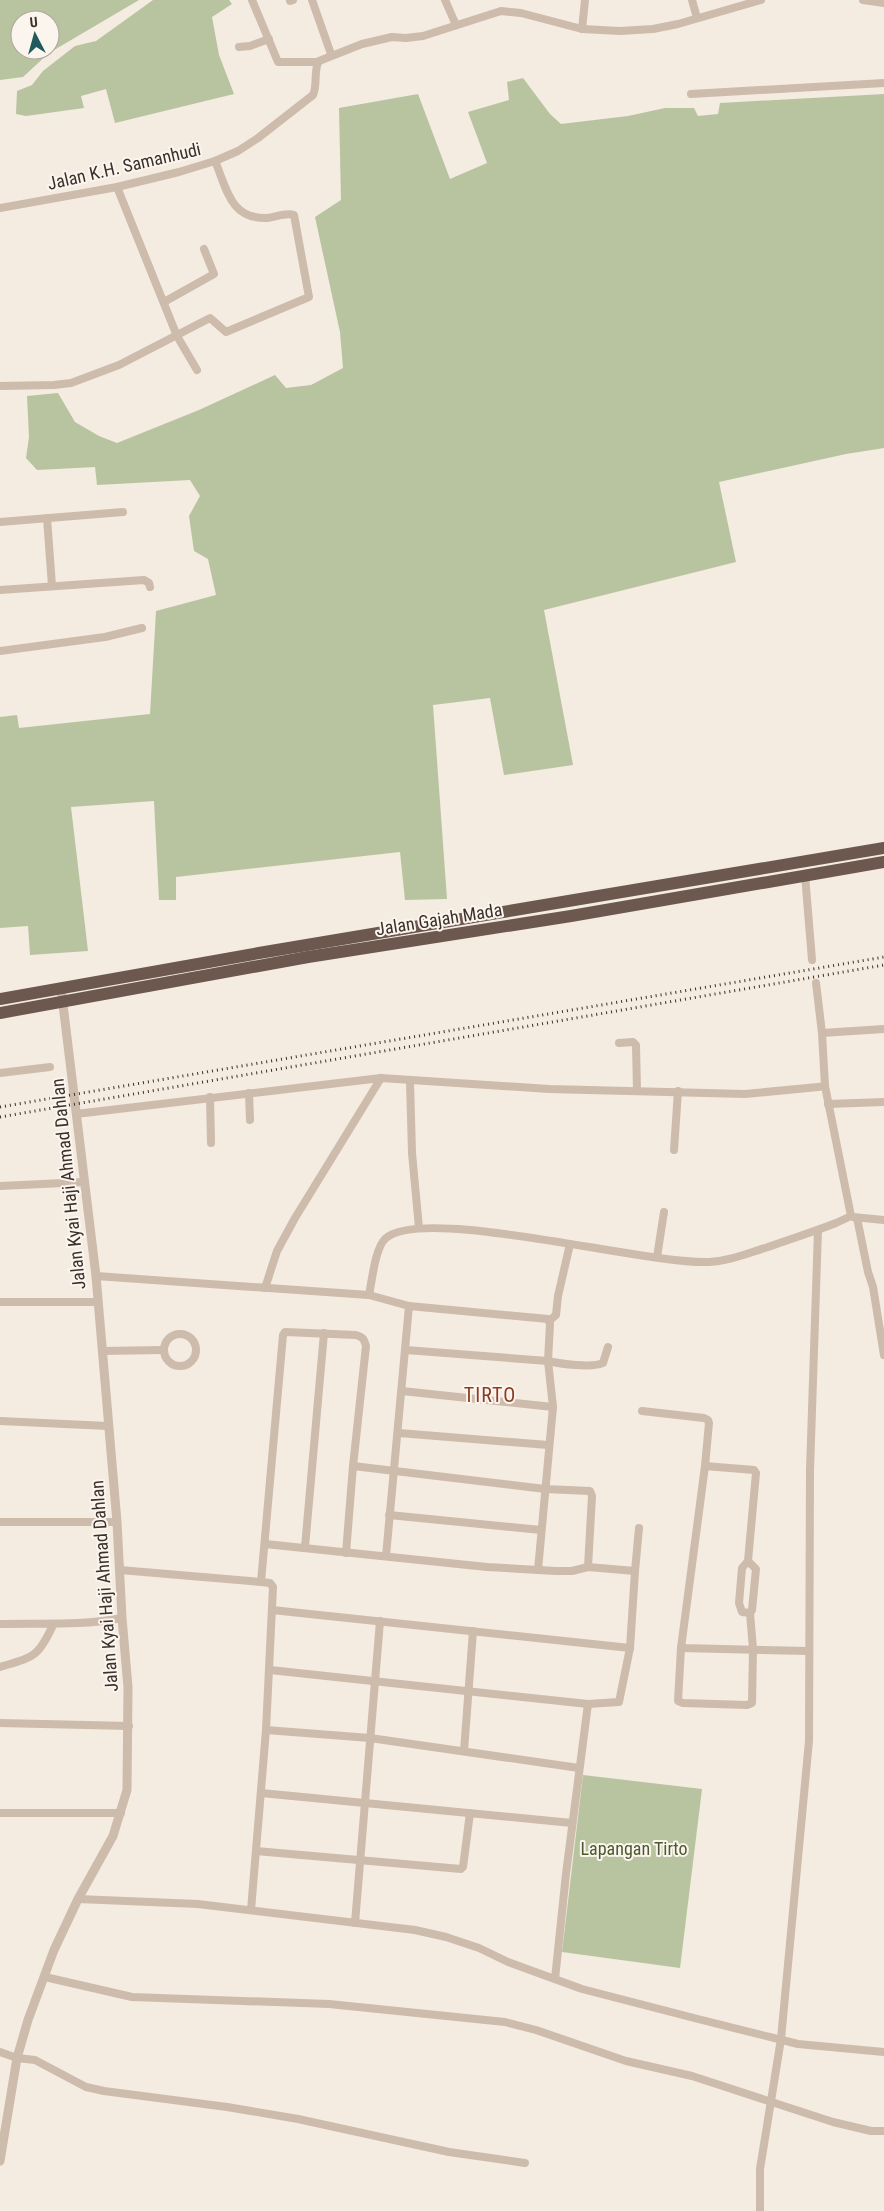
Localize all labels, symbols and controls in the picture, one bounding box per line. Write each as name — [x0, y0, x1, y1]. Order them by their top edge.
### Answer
north arrow — [10, 10, 60, 60]
text: U — [29, 14, 38, 30]
street label: Jalan K.H. Samanhudi — [45, 138, 203, 194]
street label: Jalan Gajah Mada — [374, 899, 504, 939]
street label: Jalan Kyai Haji Ahmad Dahlan — [46, 1077, 90, 1291]
district label: TIRTO — [464, 1383, 516, 1407]
street label: Jalan Kyai Haji Ahmad Dahlan — [86, 1479, 122, 1693]
park label: Lapangan Tirto — [580, 1838, 688, 1859]

